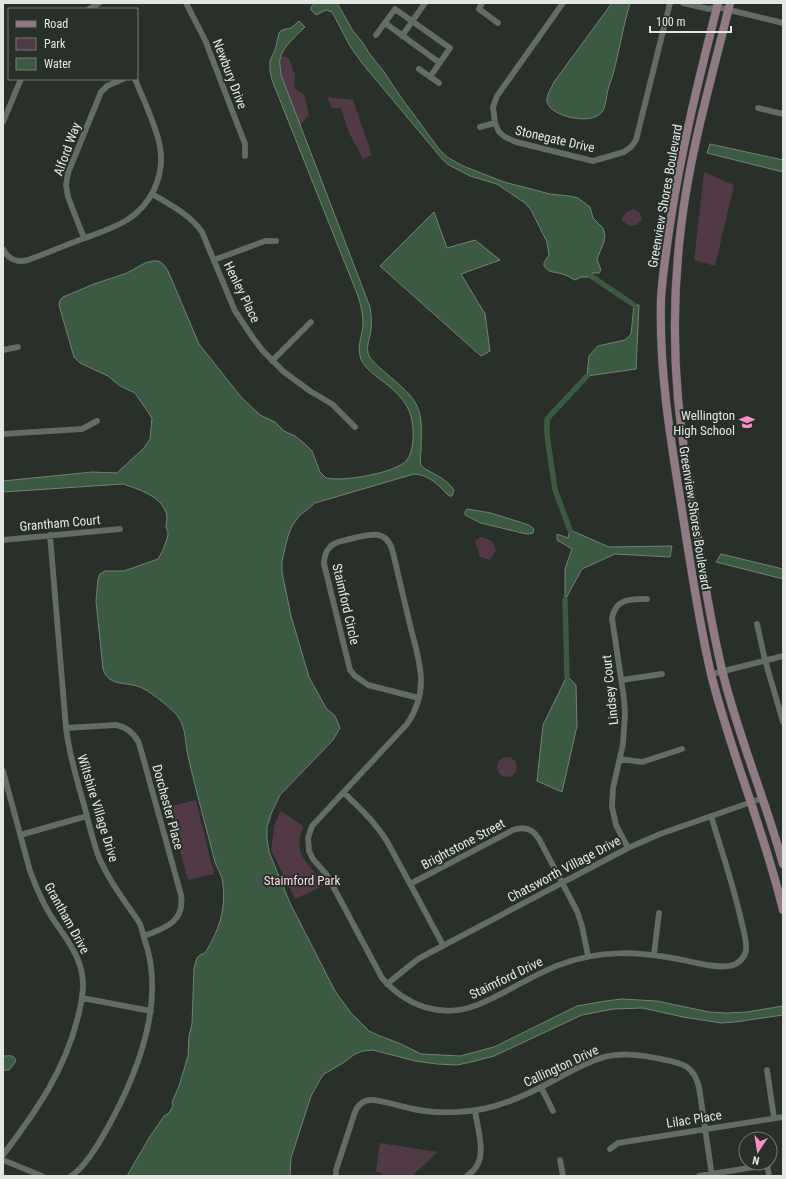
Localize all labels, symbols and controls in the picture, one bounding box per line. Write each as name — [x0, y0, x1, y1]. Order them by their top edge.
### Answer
legend — [8, 8, 138, 80]
scale bar — [650, 8, 731, 34]
text: 100 m — [656, 15, 686, 29]
text: Road — [44, 17, 68, 31]
text: Park — [44, 37, 66, 51]
street label: Newbury Drive — [210, 37, 250, 111]
text: Water — [44, 57, 72, 71]
street label: Alford Way — [50, 120, 84, 178]
street label: Stonegate Drive — [514, 123, 596, 155]
street label: Greenview Shores Boulevard — [645, 123, 685, 269]
street label: Henley Place — [221, 259, 263, 325]
place label: Wellington High School — [673, 408, 735, 438]
school or university icon: Wellington High School — [738, 413, 756, 431]
street label: Greenview Shores Boulevard — [676, 445, 714, 591]
street label: Grantham Court — [19, 512, 101, 534]
street label: Staimford Circle — [329, 562, 363, 646]
street label: Lindsey Court — [599, 654, 621, 726]
street label: Wiltshire Village Drive — [74, 752, 122, 864]
street label: Dorchester Place — [149, 763, 187, 851]
street label: Brightstone Street — [419, 816, 508, 872]
street label: Chatsworth Village Drive — [505, 833, 623, 905]
park label: Staimford Park — [264, 873, 340, 888]
street label: Grantham Drive — [41, 880, 93, 956]
street label: Staimford Drive — [467, 954, 545, 1002]
street label: Callington Drive — [521, 1042, 601, 1090]
street label: Lilac Place — [665, 1107, 723, 1131]
north arrow — [738, 1131, 778, 1171]
text: N — [751, 1153, 761, 1167]

